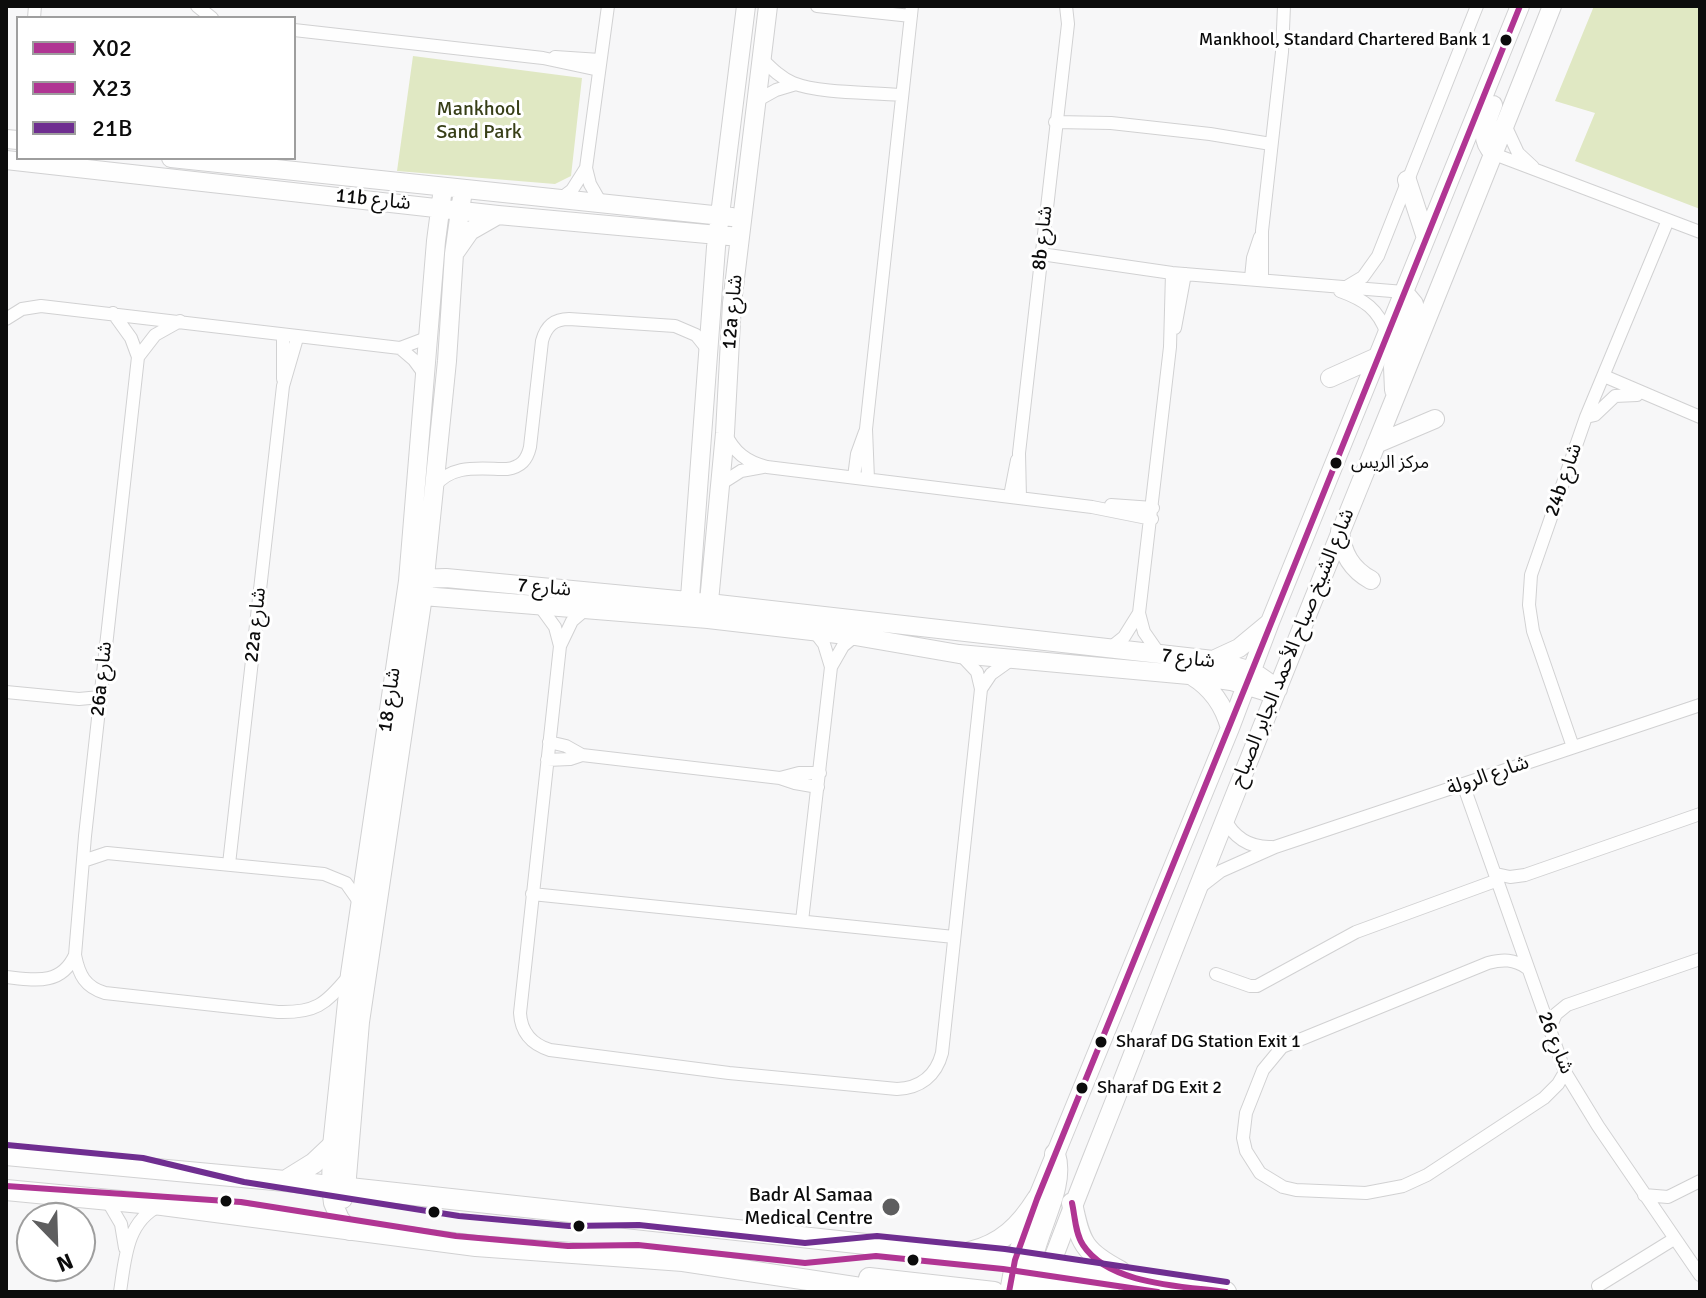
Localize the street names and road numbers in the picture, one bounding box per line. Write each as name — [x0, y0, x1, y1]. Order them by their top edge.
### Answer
street label: 11b شارع — [334, 184, 412, 216]
street label: 8b شارع — [1028, 205, 1058, 271]
street label: 12a شارع — [718, 274, 748, 350]
street label: 24b شارع — [1540, 440, 1588, 520]
street label: شارع الشيخ صباح الأحمد الجابر الصباح — [1226, 505, 1360, 791]
street label: شارع 7 — [516, 574, 572, 602]
street label: 22a شارع — [240, 586, 272, 664]
street label: 26a شارع — [86, 640, 118, 718]
street label: شارع 7 — [1160, 644, 1216, 674]
street label: شارع 18 — [374, 666, 406, 734]
street label: شارع الرولة — [1444, 751, 1532, 801]
street label: شارع 26 — [1532, 1008, 1578, 1078]

